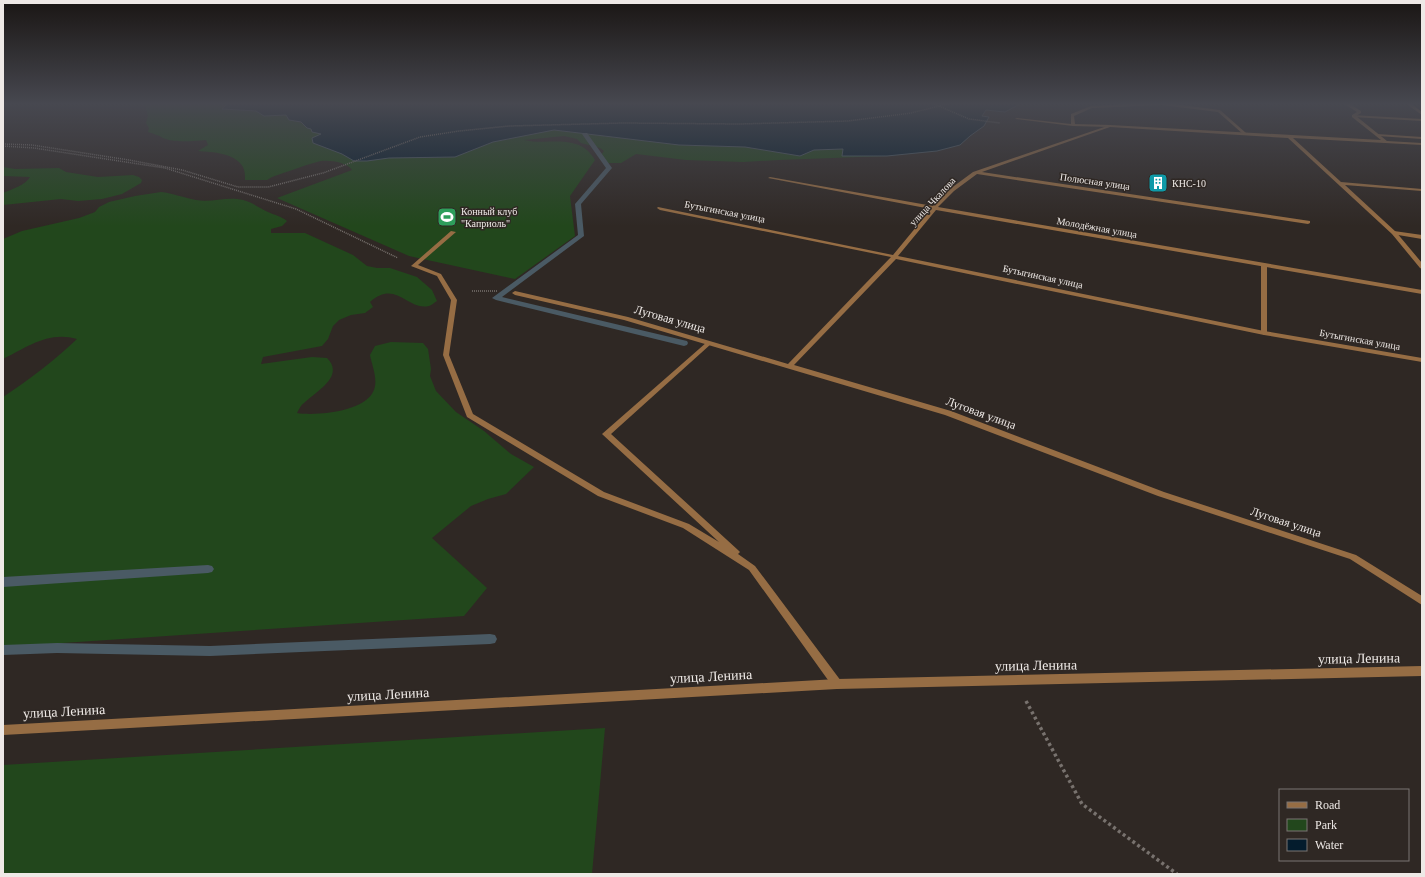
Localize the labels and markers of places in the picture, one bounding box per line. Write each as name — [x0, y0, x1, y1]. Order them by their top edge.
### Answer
building icon: КНС-10 — [1147, 172, 1169, 194]
place label: КНС-10 — [1172, 178, 1206, 189]
sports icon: Конный клуб "Каприоль" — [436, 206, 458, 228]
place label: Конный клуб "Каприоль" — [461, 206, 517, 229]

